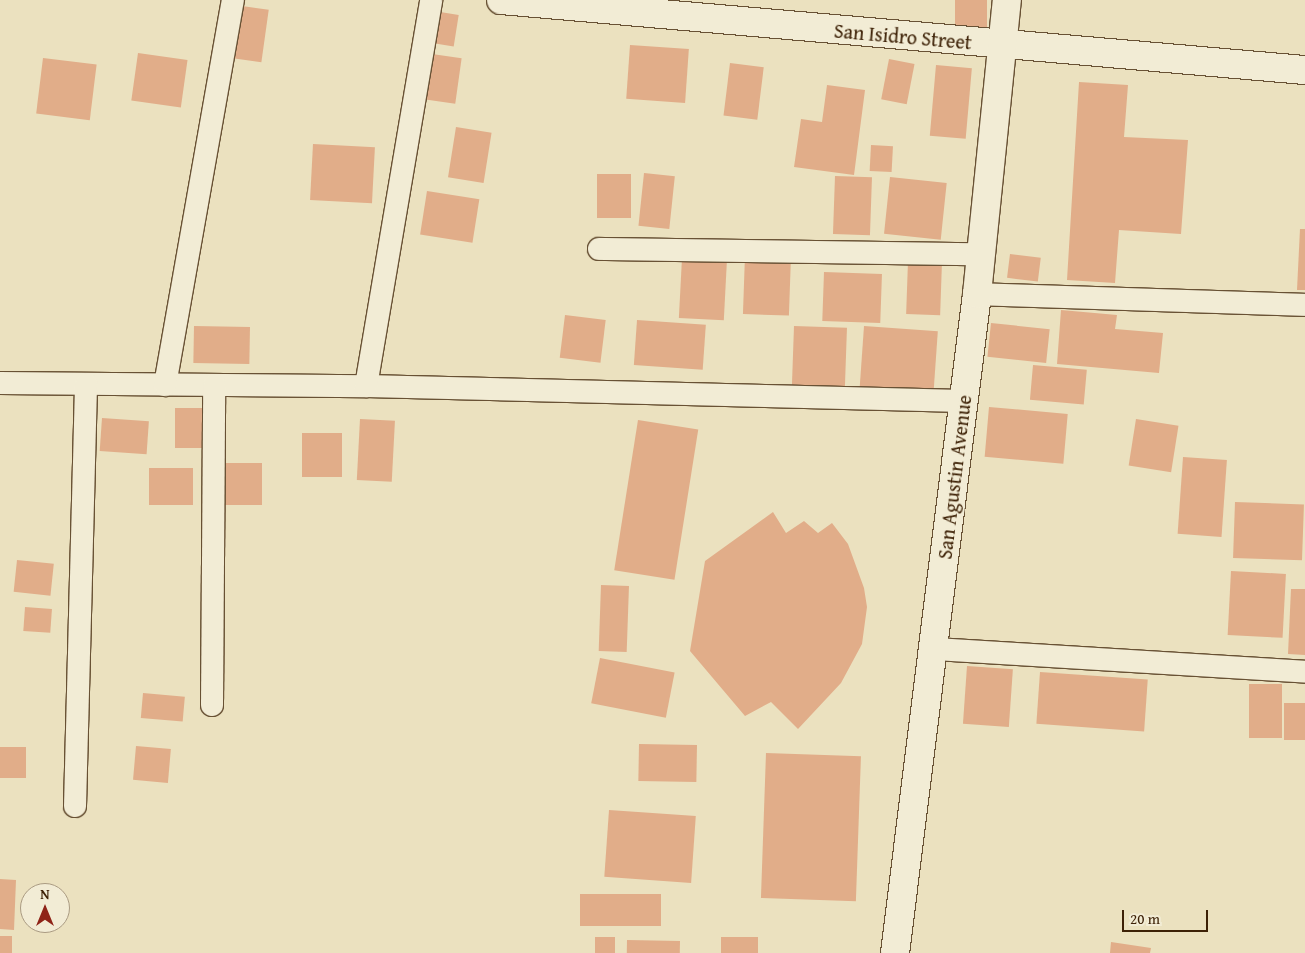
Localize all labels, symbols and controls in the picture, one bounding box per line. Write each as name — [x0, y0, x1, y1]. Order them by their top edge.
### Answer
street label: San Isidro Street — [833, 18, 973, 54]
street label: San Agustin Avenue — [932, 393, 976, 561]
north arrow — [20, 883, 70, 933]
text: N — [40, 884, 50, 904]
scale bar — [1125, 900, 1211, 932]
text: 20 m — [1130, 908, 1160, 929]

